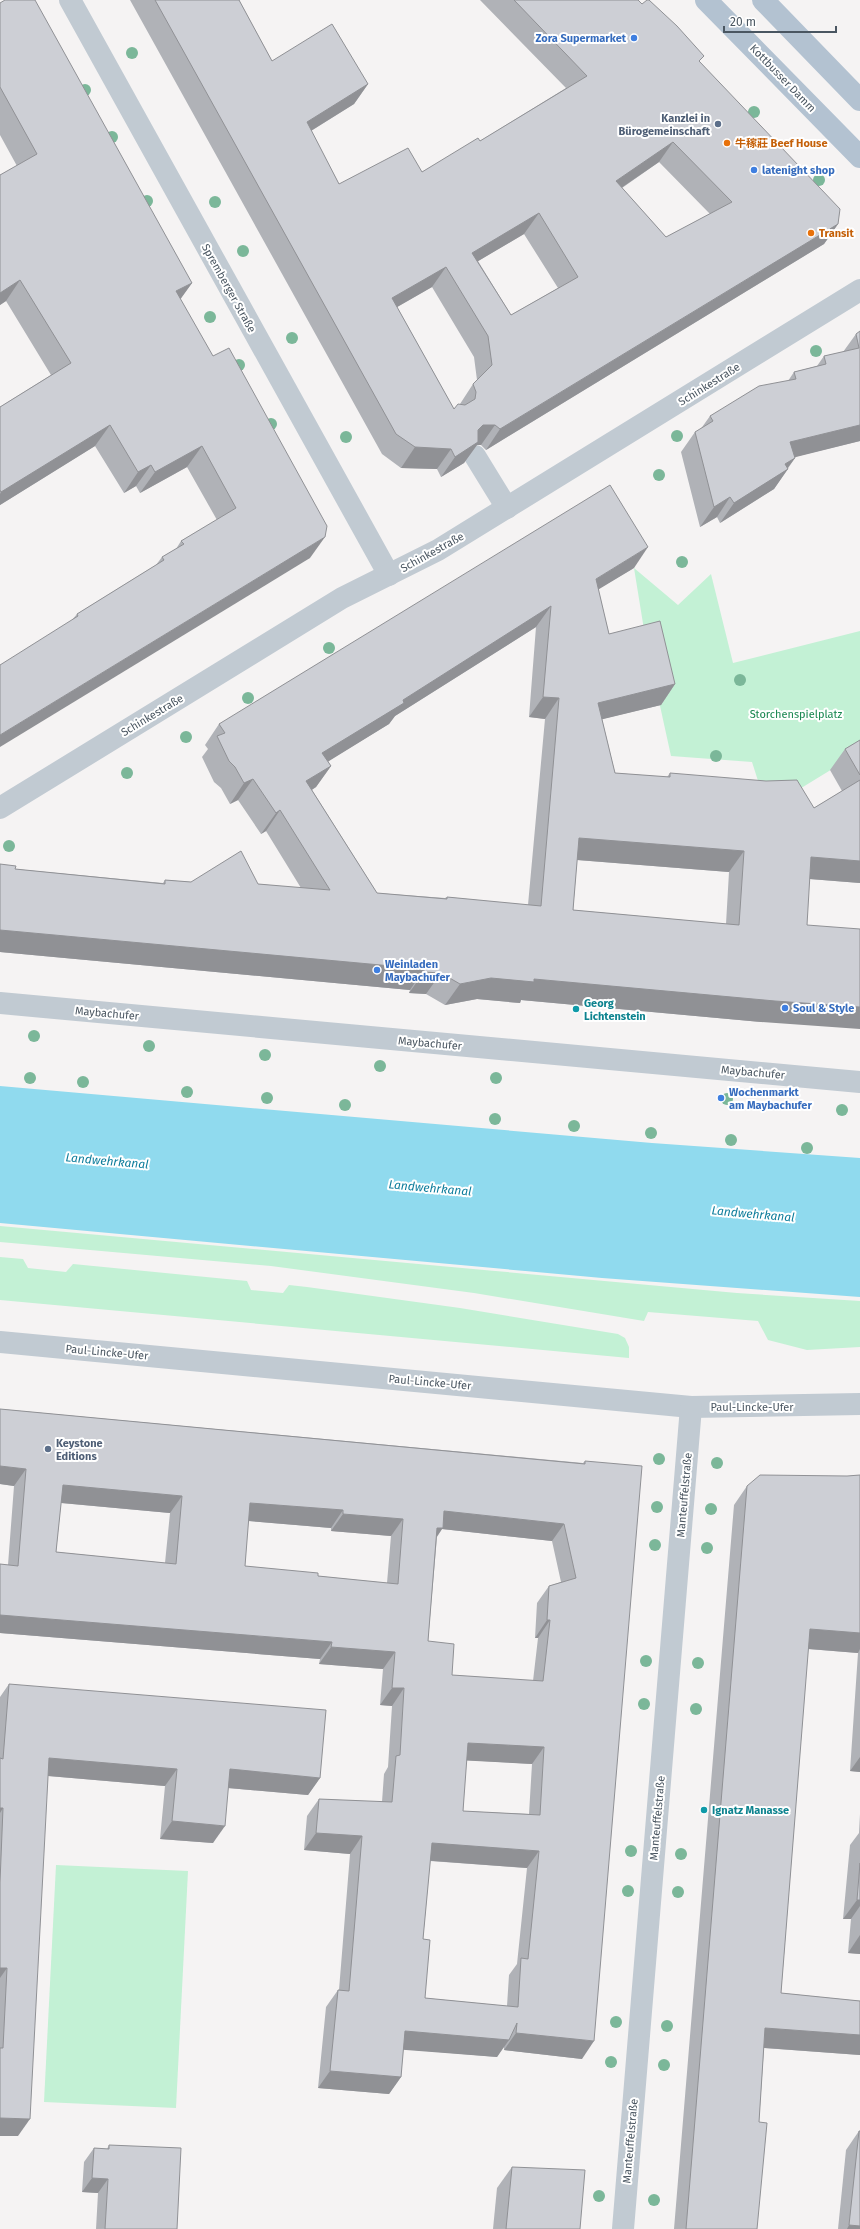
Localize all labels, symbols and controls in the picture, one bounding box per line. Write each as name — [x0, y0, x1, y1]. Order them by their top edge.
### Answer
scale bar — [724, 8, 836, 34]
text: 20 m — [730, 15, 756, 29]
place label: Zora Supermarket — [536, 32, 627, 45]
marker: Zora Supermarket — [629, 33, 639, 43]
street label: Kottbusser Damm — [747, 42, 818, 115]
place label: Kanzlei in Bürogemeinschaft — [619, 112, 711, 138]
marker: Kanzlei in Bürogemeinschaft — [713, 119, 723, 129]
place label: 牛稼莊 Beef House — [735, 137, 828, 150]
marker: 牛稼莊 Beef House — [722, 138, 732, 148]
place label: latenight shop — [762, 164, 835, 177]
marker: latenight shop — [749, 165, 759, 175]
place label: Transit — [819, 227, 854, 240]
marker: Transit — [806, 228, 816, 238]
street label: Spremberger Straße — [199, 242, 258, 335]
street label: Schinkestraße — [676, 360, 742, 409]
street label: Schinkestraße — [398, 530, 466, 575]
street label: Schinkestraße — [119, 692, 186, 739]
park label: Storchenspielplatz — [750, 708, 843, 721]
place label: Weinladen Maybachufer — [385, 958, 450, 984]
marker: Weinladen Maybachufer — [372, 965, 382, 975]
place label: Georg Lichtenstein — [584, 997, 646, 1023]
place label: Soul & Style — [793, 1002, 854, 1015]
marker: Soul & Style — [780, 1003, 790, 1013]
street label: Maybachufer — [74, 1004, 140, 1023]
marker: Georg Lichtenstein — [571, 1004, 581, 1014]
street label: Maybachufer — [397, 1034, 463, 1053]
street label: Maybachufer — [720, 1063, 786, 1082]
place label: Wochenmarkt am Maybachufer — [729, 1086, 812, 1112]
marker: Wochenmarkt am Maybachufer — [716, 1093, 726, 1103]
water label: Landwehrkanal — [65, 1150, 149, 1172]
water label: Landwehrkanal — [388, 1177, 472, 1199]
water label: Landwehrkanal — [711, 1203, 795, 1225]
street label: Paul-Lincke-Ufer — [65, 1342, 150, 1363]
street label: Paul-Lincke-Ufer — [388, 1372, 473, 1393]
street label: Paul-Lincke-Ufer — [710, 1401, 794, 1414]
place label: Keystone Editions — [56, 1437, 103, 1463]
marker: Keystone Editions — [43, 1444, 53, 1454]
street label: Manteuffelstraße — [674, 1452, 695, 1538]
street label: Manteuffelstraße — [647, 1775, 668, 1861]
place label: Ignatz Manasse — [712, 1804, 789, 1817]
marker: Ignatz Manasse — [699, 1805, 709, 1815]
street label: Manteuffelstraße — [620, 2098, 641, 2184]

